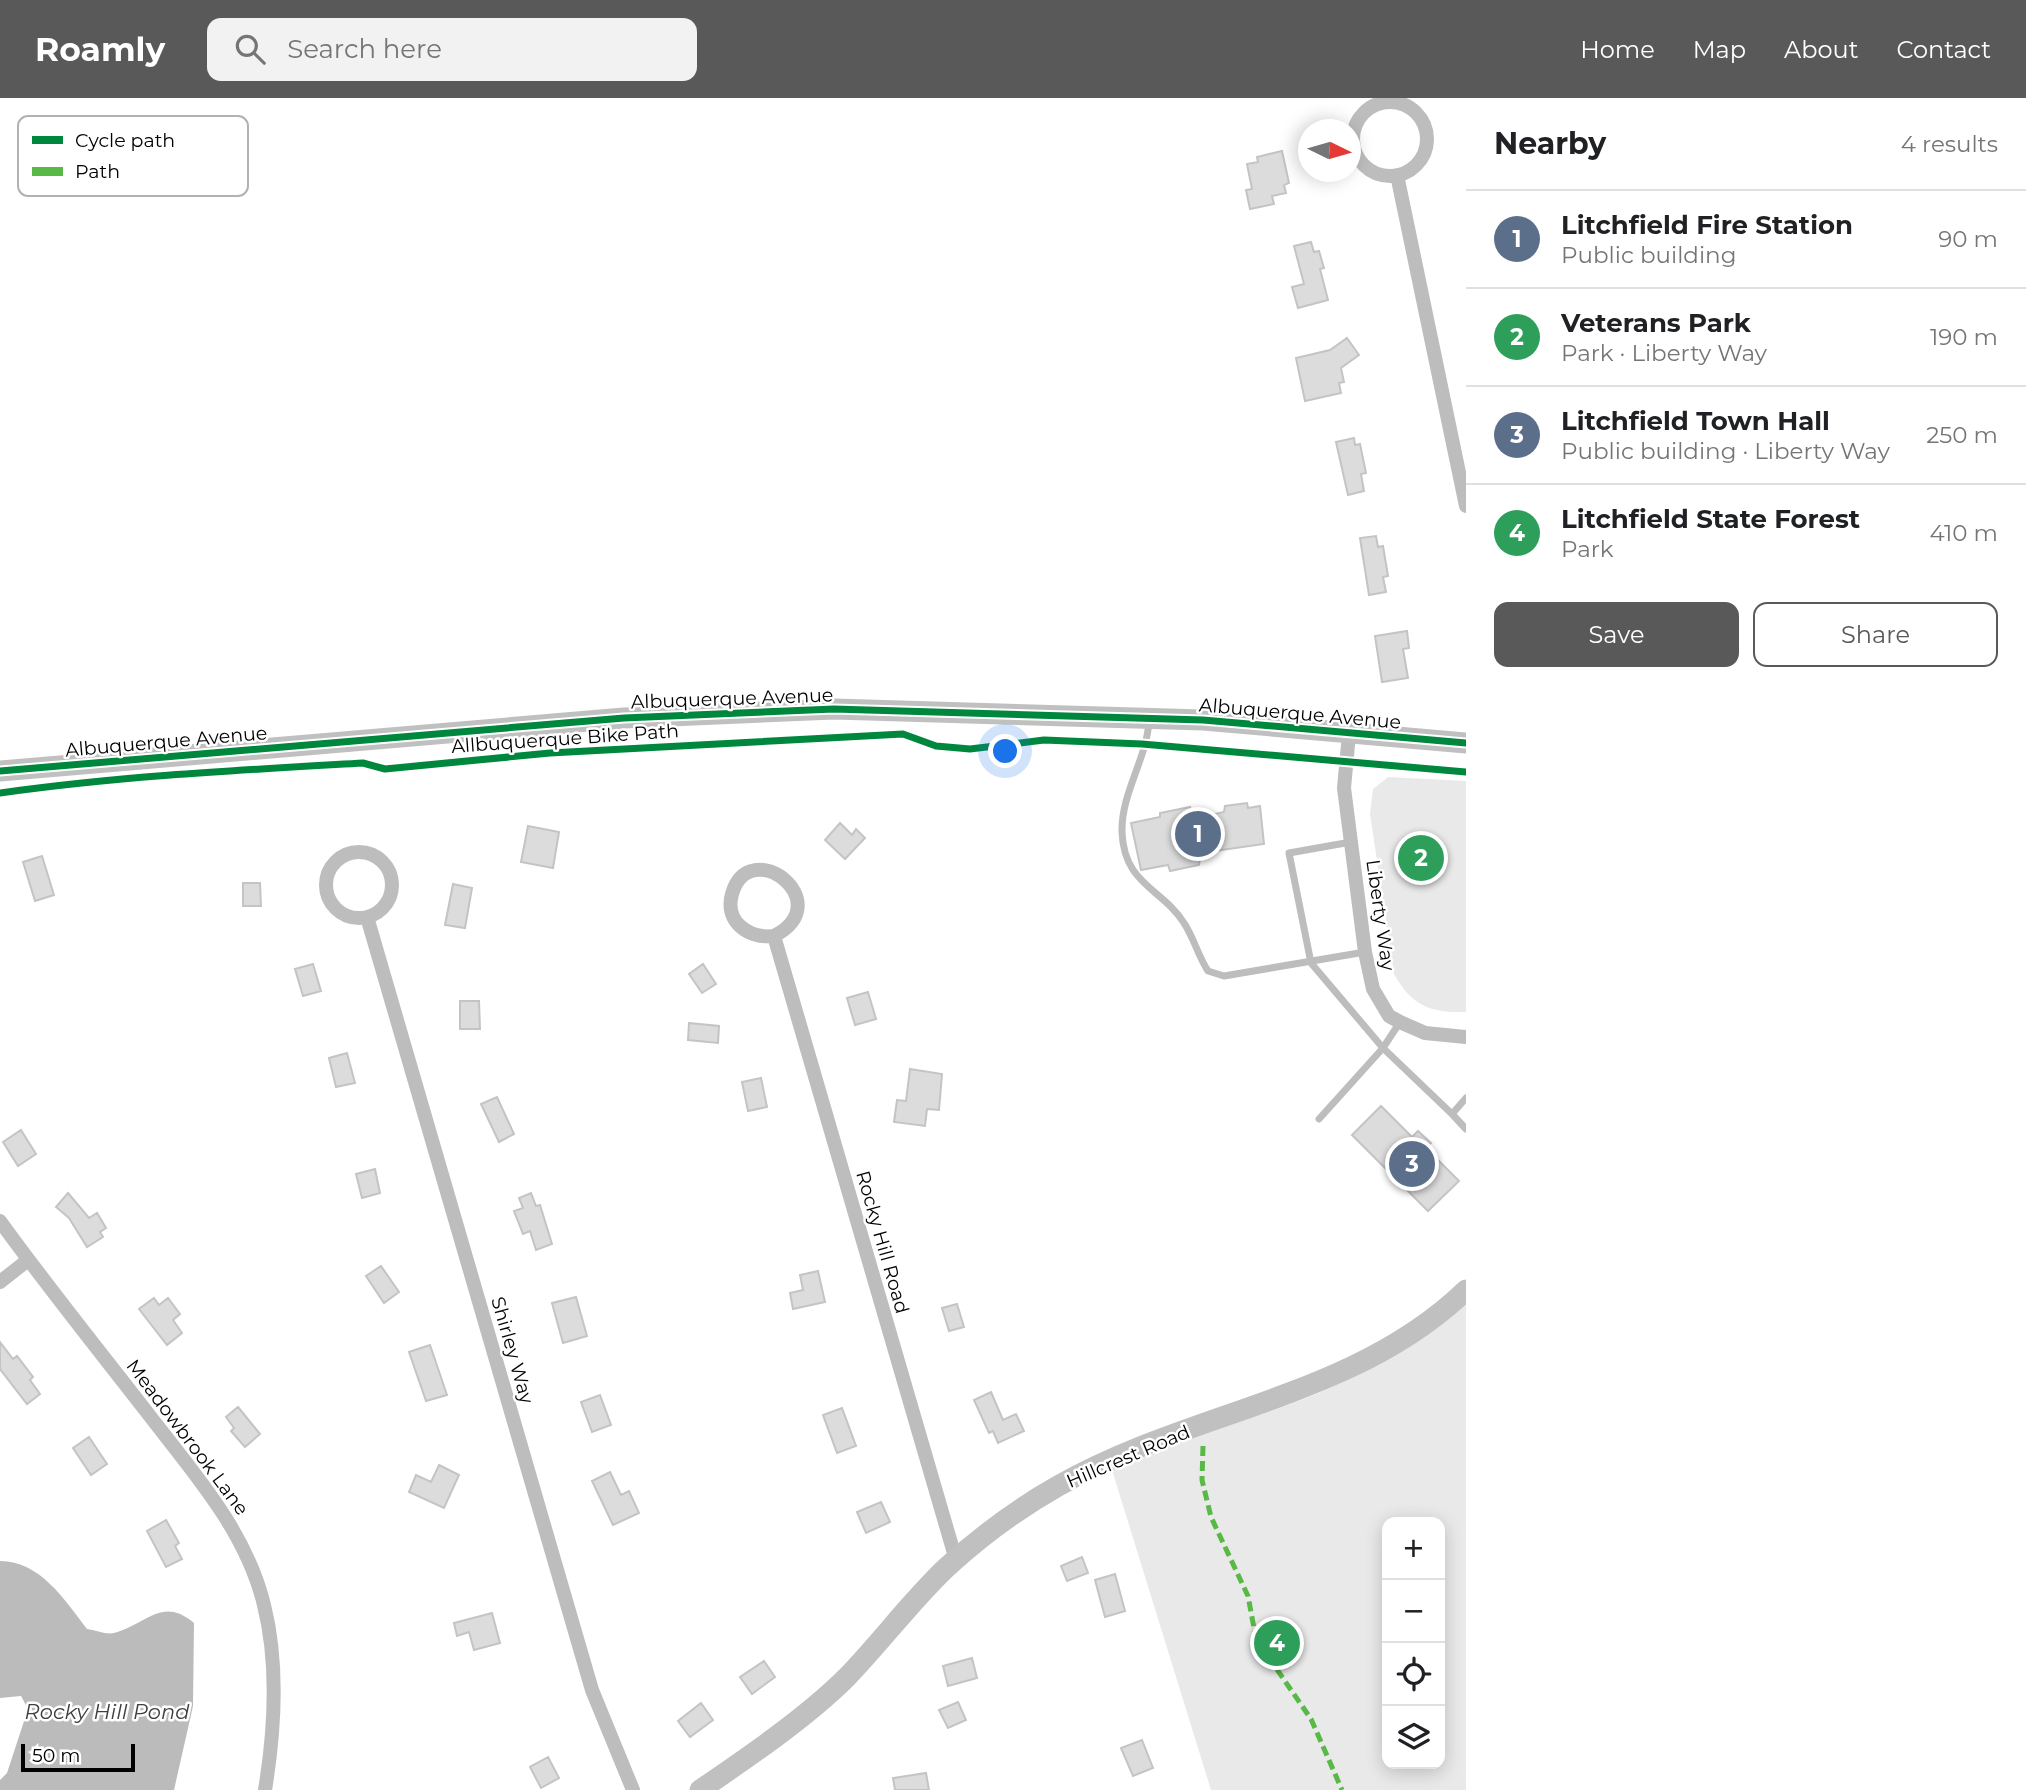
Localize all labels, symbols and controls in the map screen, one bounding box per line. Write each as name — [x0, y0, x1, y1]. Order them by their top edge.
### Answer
search box — [207, 18, 697, 81]
text: Roamly — [35, 29, 165, 69]
icon: search — [231, 30, 269, 68]
text: Search here — [287, 33, 442, 65]
text: Home — [1580, 35, 1655, 64]
text: Map — [1693, 35, 1746, 64]
text: About — [1784, 35, 1858, 64]
text: Contact — [1896, 35, 1991, 64]
legend — [18, 116, 248, 196]
north arrow — [1298, 119, 1361, 182]
text: Nearby — [1494, 125, 1606, 162]
text: Cycle path — [75, 129, 175, 152]
text: 4 results — [1901, 130, 1998, 158]
text: Path — [75, 160, 120, 183]
text: Litchfield Fire Station — [1561, 209, 1853, 241]
text: 1 — [1512, 225, 1522, 253]
text: 90 m — [1938, 225, 1998, 253]
text: Public building — [1561, 241, 1736, 269]
text: Veterans Park — [1561, 307, 1751, 339]
text: 2 — [1510, 323, 1524, 351]
text: 190 m — [1930, 323, 1998, 351]
text: Park · Liberty Way — [1561, 339, 1767, 367]
text: Litchfield Town Hall — [1561, 405, 1830, 437]
text: 3 — [1510, 421, 1524, 449]
text: 250 m — [1926, 421, 1998, 449]
text: Public building · Liberty Way — [1561, 437, 1890, 465]
text: Litchfield State Forest — [1561, 503, 1860, 535]
text: 4 — [1509, 519, 1525, 547]
text: 410 m — [1929, 519, 1998, 547]
text: Park — [1561, 535, 1614, 563]
button: Save — [1494, 602, 1739, 667]
button: Share — [1753, 602, 1998, 667]
street label: Albuquerque Avenue — [630, 683, 834, 714]
street label: Albuquerque Avenue — [1198, 693, 1402, 734]
street label: Allbuquerque Bike Path — [450, 719, 680, 758]
street label: Albuquerque Avenue — [64, 721, 268, 762]
your location — [988, 734, 1022, 768]
pin: 1 — [1175, 808, 1221, 860]
pin: 2 — [1398, 832, 1444, 884]
street label: Liberty Way — [1361, 858, 1400, 973]
pin: 3 — [1389, 1138, 1435, 1190]
street label: Rocky Hill Road — [851, 1168, 914, 1316]
street label: Shirley Way — [486, 1294, 539, 1407]
street label: Meadowbrook Lane — [122, 1355, 254, 1520]
street label: Hillcrest Road — [1063, 1420, 1193, 1493]
map controls — [1382, 1517, 1445, 1769]
button: + — [1382, 1517, 1445, 1580]
button: − — [1382, 1580, 1445, 1643]
pin: 4 — [1254, 1617, 1300, 1669]
button: locate — [1382, 1643, 1445, 1706]
water label: Rocky Hill Pond — [25, 1699, 190, 1724]
button: layers — [1382, 1706, 1445, 1769]
scale bar — [21, 1741, 135, 1773]
text: 50 m — [32, 1744, 80, 1767]

